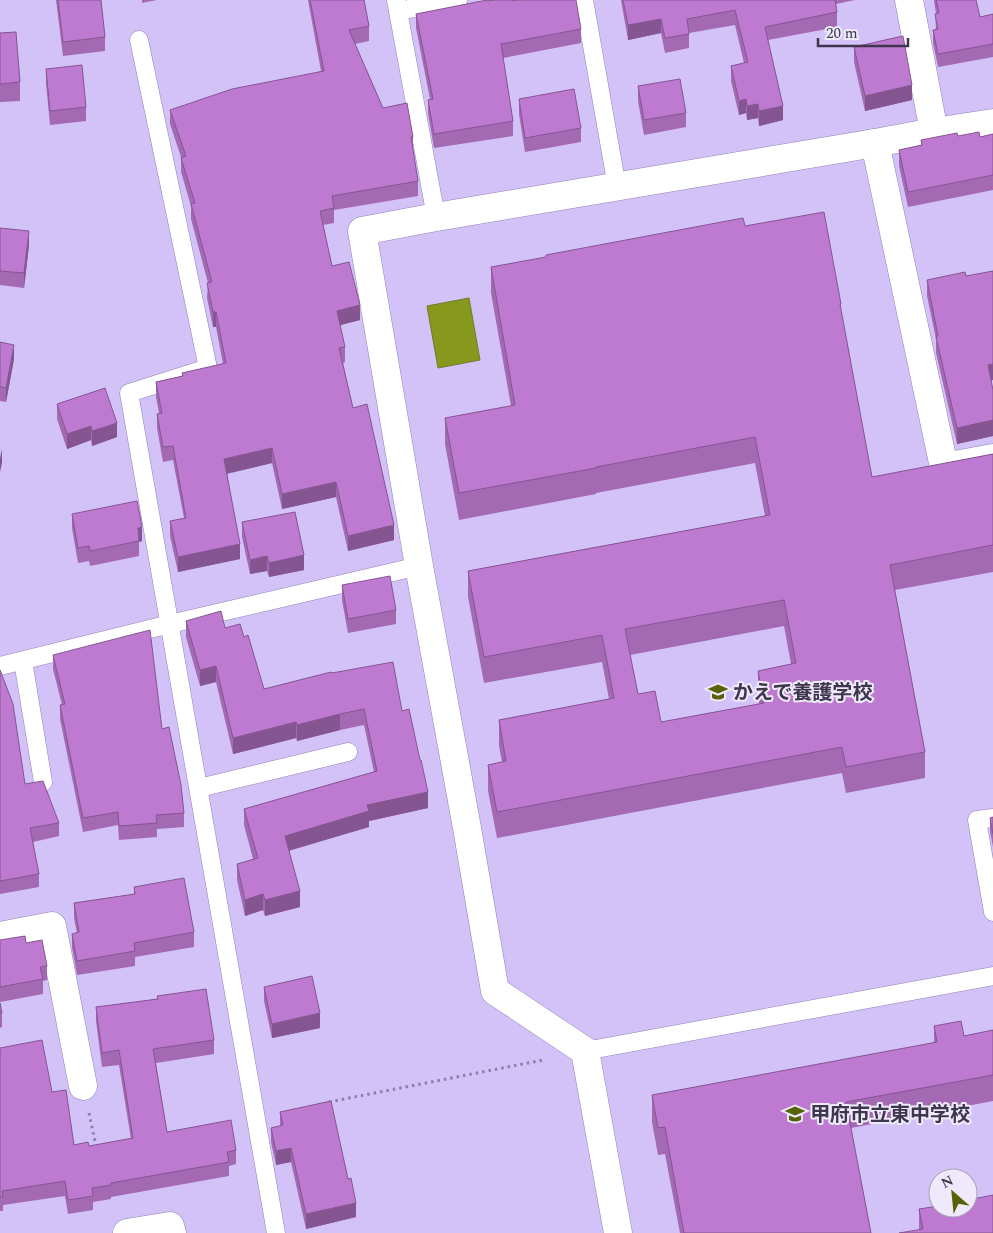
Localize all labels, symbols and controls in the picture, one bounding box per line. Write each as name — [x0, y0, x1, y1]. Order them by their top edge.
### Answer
scale bar — [818, 15, 908, 47]
text: 20 m — [826, 22, 858, 45]
place label: かえで養護学校 — [733, 678, 872, 708]
school or university icon: かえで養護学校 — [707, 681, 729, 703]
place label: 甲府市立東中学校 — [810, 1100, 970, 1130]
school or university icon: 甲府市立東中学校 — [784, 1103, 806, 1125]
north arrow — [928, 1168, 978, 1218]
text: N — [937, 1170, 957, 1194]

